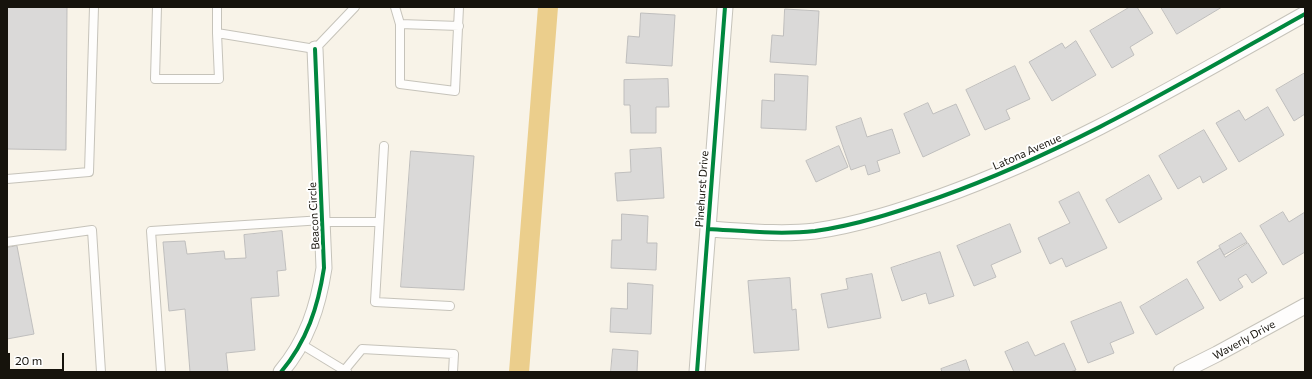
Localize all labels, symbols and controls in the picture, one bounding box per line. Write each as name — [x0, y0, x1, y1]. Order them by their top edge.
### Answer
street label: Latona Avenue — [991, 131, 1063, 173]
street label: Pinehurst Drive — [693, 150, 711, 228]
street label: Beacon Circle — [306, 182, 322, 250]
street label: Waverly Drive — [1211, 317, 1277, 363]
scale bar — [10, 345, 66, 371]
text: 20 m — [15, 353, 42, 367]

